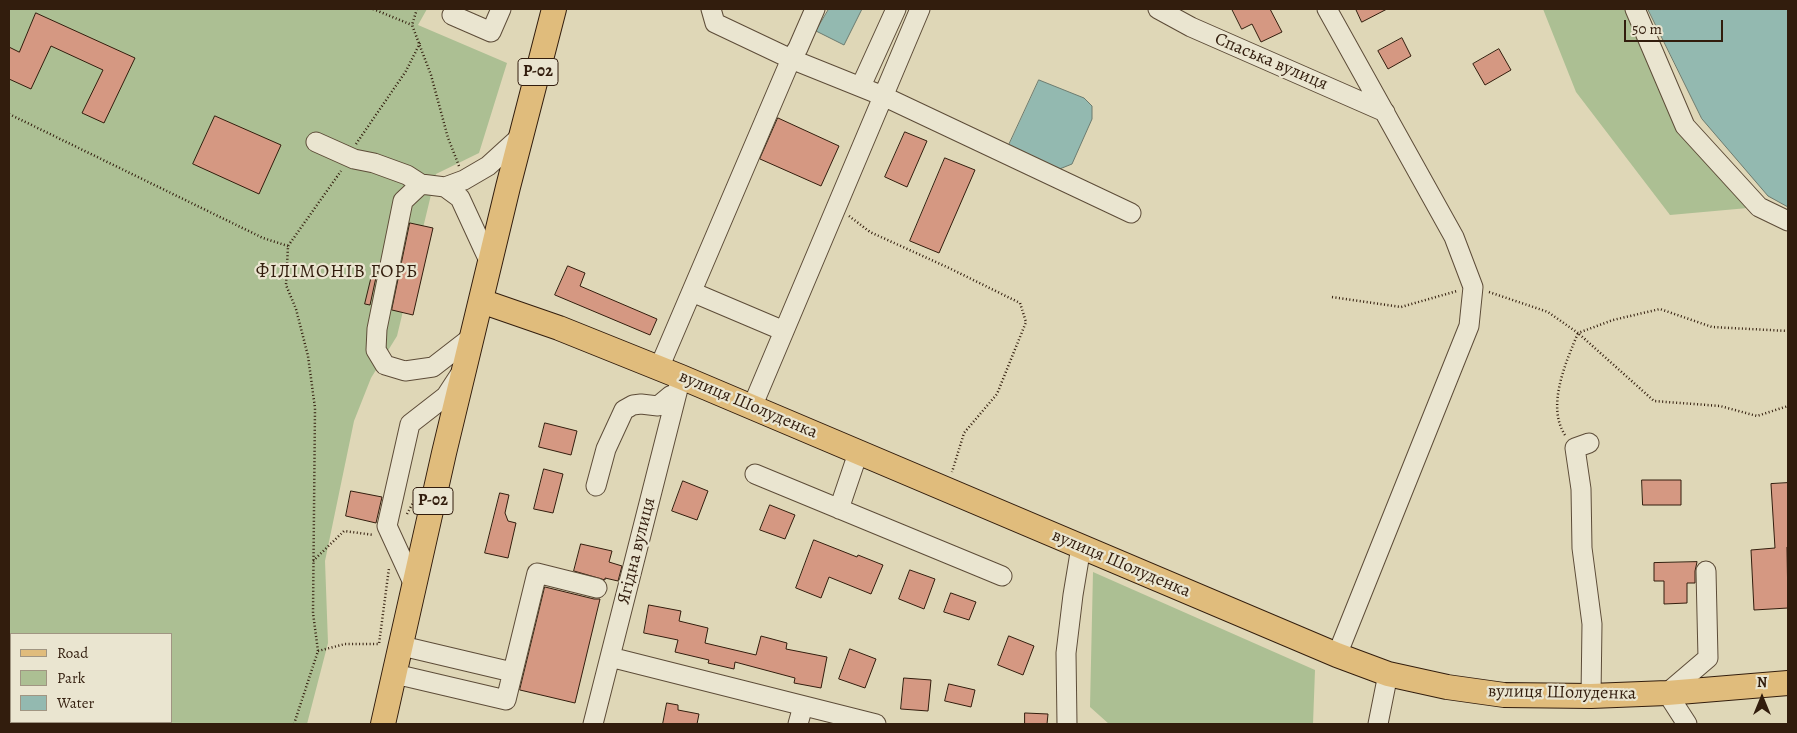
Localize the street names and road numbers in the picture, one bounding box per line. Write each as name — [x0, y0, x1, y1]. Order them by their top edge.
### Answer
street label: Спаська вулиця — [1211, 28, 1331, 96]
road number: Р-02 — [518, 58, 558, 86]
street label: вулиця Шолуденка — [676, 366, 820, 444]
road number: Р-02 — [413, 488, 453, 514]
street label: Ягідна вулиця — [613, 495, 661, 607]
street label: вулиця Шолуденка — [1049, 525, 1193, 603]
street label: вулиця Шолуденка — [1488, 681, 1636, 705]

